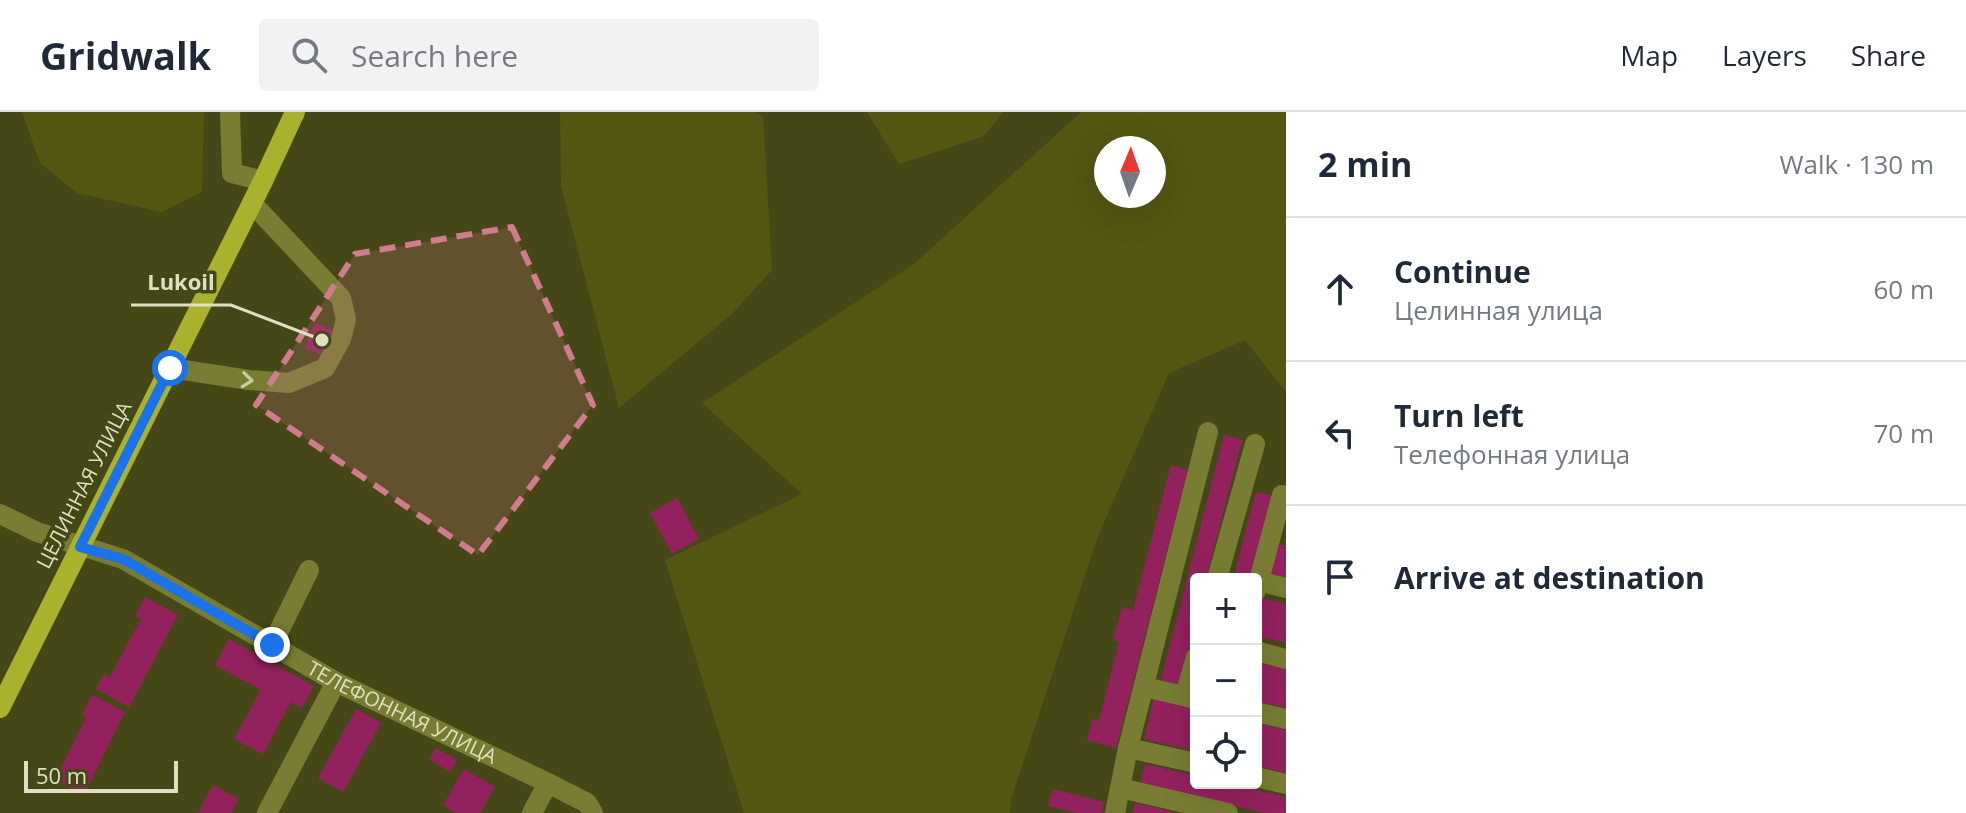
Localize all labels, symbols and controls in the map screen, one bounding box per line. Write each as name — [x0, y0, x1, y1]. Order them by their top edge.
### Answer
search box — [259, 19, 819, 91]
text: Gridwalk — [40, 29, 211, 81]
icon: search — [287, 33, 331, 77]
text: Search here — [351, 35, 518, 76]
text: Map — [1620, 36, 1678, 74]
text: Layers — [1722, 36, 1807, 74]
text: Share — [1851, 36, 1926, 74]
north arrow — [1094, 136, 1166, 208]
text: 2 min — [1318, 141, 1412, 187]
text: Walk · 130 m — [1780, 146, 1934, 182]
text: Continue — [1394, 251, 1531, 292]
callout: Lukoil — [131, 259, 231, 305]
text: Lukoil — [147, 266, 215, 296]
icon: ahead — [1318, 267, 1362, 311]
text: 60 m — [1873, 271, 1934, 307]
text: Целинная улица — [1394, 292, 1603, 328]
route start — [152, 350, 188, 386]
one-way arrow — [241, 371, 254, 388]
text: Turn left — [1394, 395, 1524, 436]
street label: ЦЕЛИННАЯ УЛИЦА — [30, 396, 138, 573]
icon: left — [1318, 411, 1362, 455]
text: 70 m — [1873, 415, 1934, 451]
text: Телефонная улица — [1394, 436, 1630, 472]
icon: arrive — [1318, 555, 1362, 599]
text: Arrive at destination — [1394, 557, 1705, 598]
map controls — [1190, 573, 1262, 789]
button: + — [1190, 573, 1262, 645]
route end — [254, 627, 290, 663]
button: − — [1190, 645, 1262, 717]
street label: ТЕЛЕФОННАЯ УЛИЦА — [302, 654, 502, 770]
button: locate — [1190, 717, 1262, 789]
scale bar — [24, 757, 178, 793]
text: 50 m — [36, 760, 87, 790]

